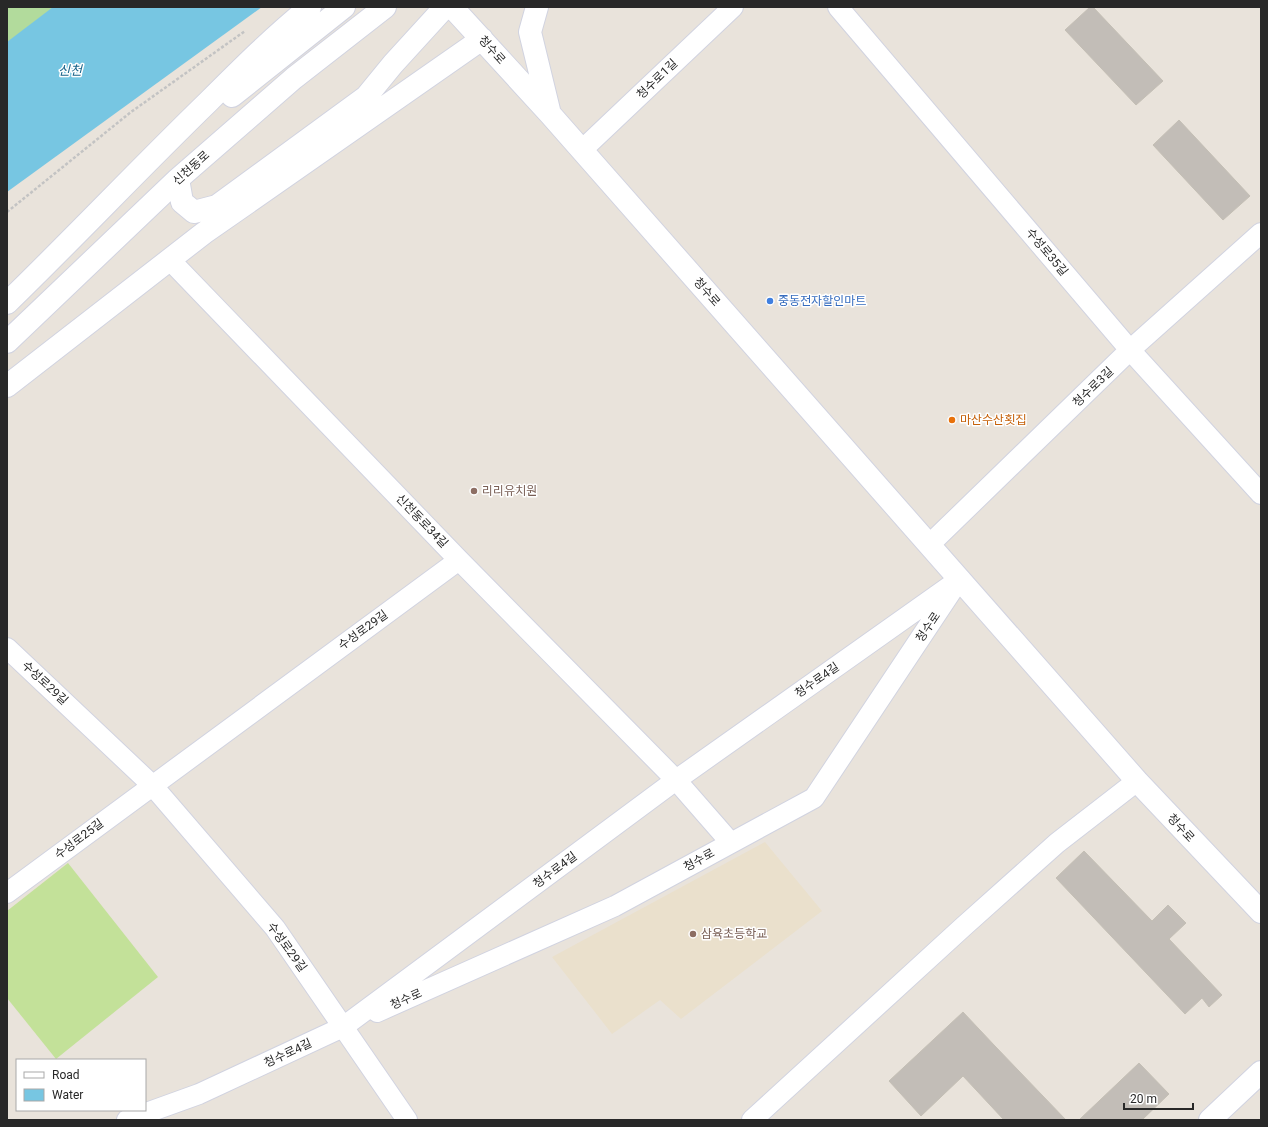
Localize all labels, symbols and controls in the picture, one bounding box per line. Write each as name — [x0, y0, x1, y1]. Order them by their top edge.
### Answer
street label: 청수로 — [476, 33, 508, 67]
street label: 청수로1길 — [634, 56, 680, 102]
water label: 신천 — [58, 63, 83, 78]
street label: 신천동로 — [170, 148, 212, 188]
street label: 수성로35길 — [1023, 225, 1071, 279]
street label: 청수로 — [691, 275, 723, 309]
place label: 중동전자할인마트 — [778, 294, 866, 308]
marker: 중동전자할인마트 — [765, 296, 775, 306]
street label: 청수로3길 — [1070, 364, 1116, 410]
place label: 마산수산횟집 — [960, 413, 1026, 427]
marker: 마산수산횟집 — [947, 415, 957, 425]
place label: 리리유치원 — [482, 484, 537, 498]
marker: 리리유치원 — [469, 486, 479, 496]
street label: 신천동로34길 — [393, 491, 451, 551]
street label: 수성로29길 — [336, 607, 390, 653]
street label: 청수로 — [913, 609, 943, 645]
street label: 수성로29길 — [19, 658, 71, 708]
street label: 청수로4길 — [792, 660, 842, 700]
street label: 청수로 — [1165, 811, 1197, 845]
street label: 수성로25길 — [52, 816, 106, 862]
street label: 청수로 — [681, 846, 717, 874]
street label: 청수로4길 — [530, 849, 580, 891]
street label: 수성로29길 — [264, 920, 310, 974]
place label: 삼육초등학교 — [701, 927, 767, 941]
marker: 삼육초등학교 — [688, 929, 698, 939]
street label: 청수로 — [388, 986, 424, 1012]
street label: 청수로4길 — [262, 1036, 314, 1070]
legend — [16, 1059, 146, 1111]
text: Road — [52, 1068, 80, 1082]
scale bar — [1124, 1085, 1193, 1111]
text: Water — [52, 1088, 83, 1102]
text: 20 m — [1130, 1092, 1157, 1106]

